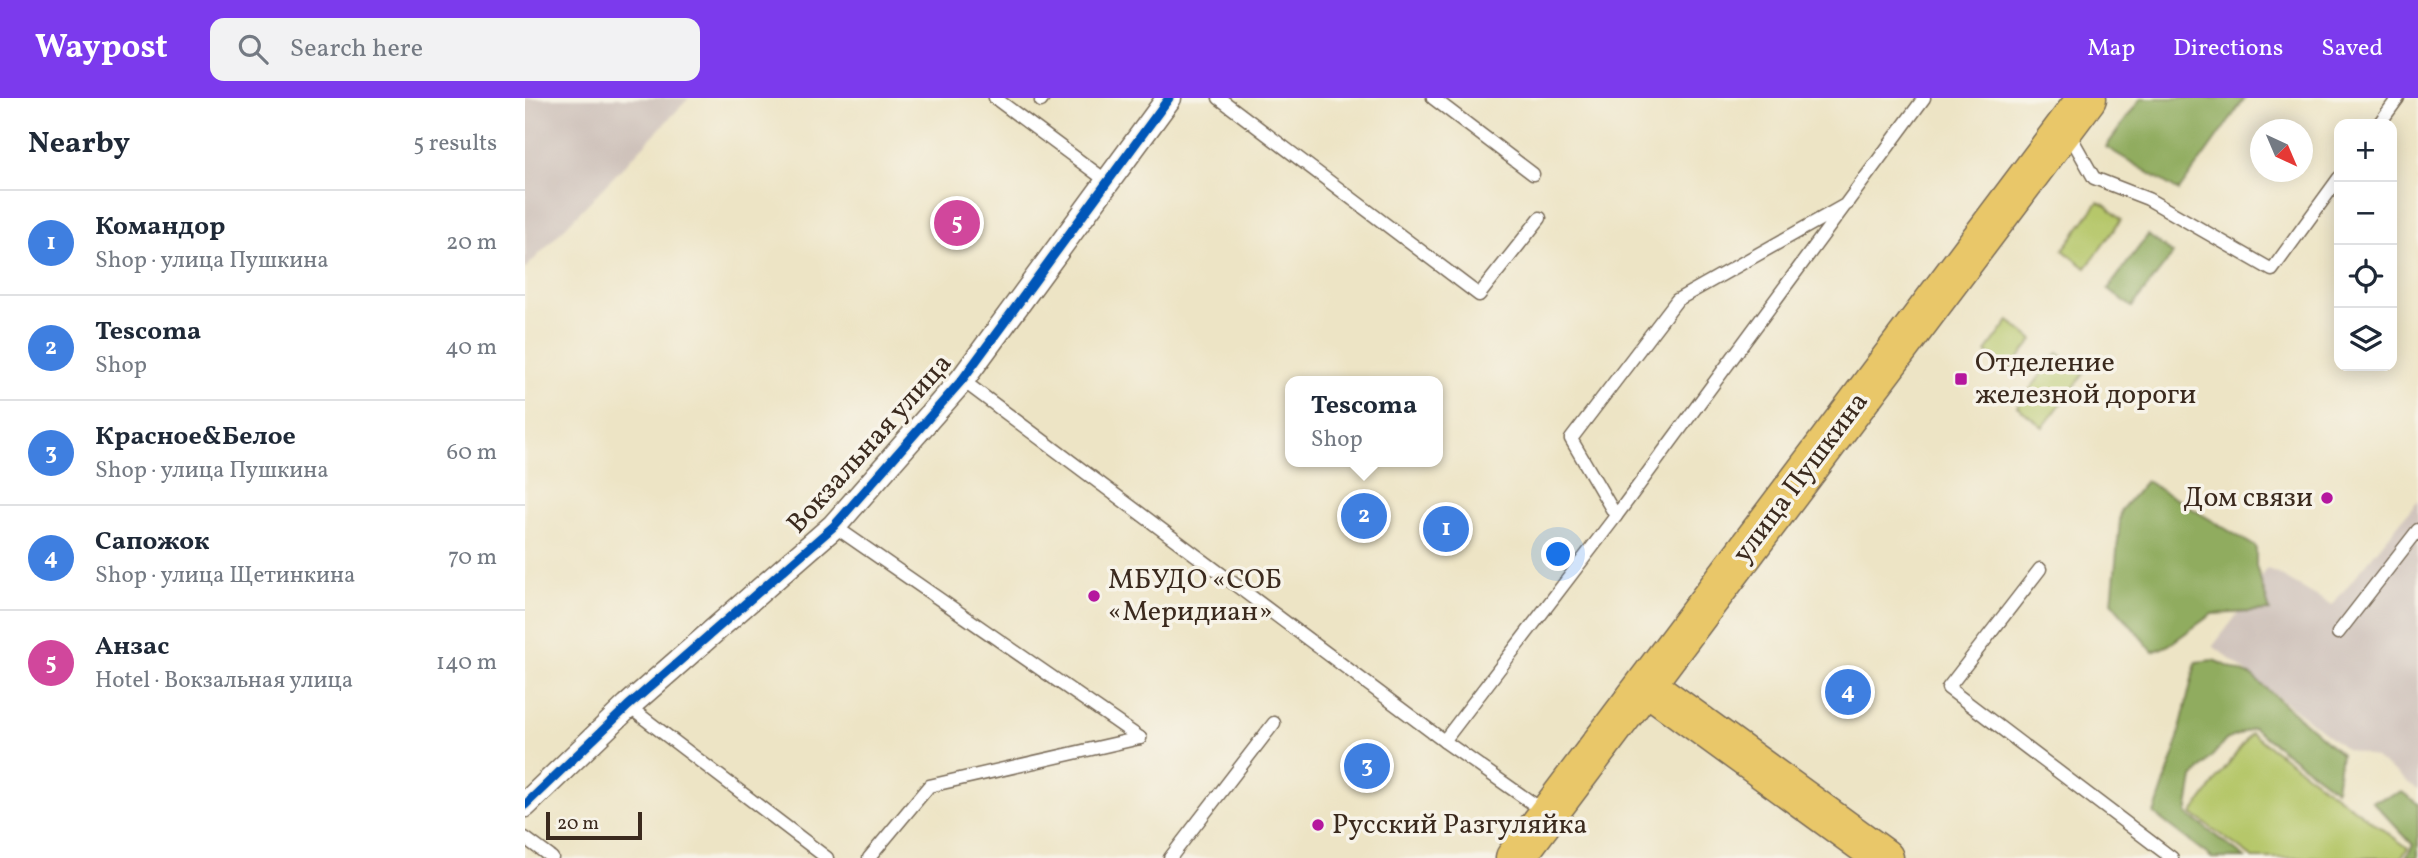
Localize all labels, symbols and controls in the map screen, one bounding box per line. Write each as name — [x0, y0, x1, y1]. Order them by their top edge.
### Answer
search box — [210, 18, 700, 81]
text: Waypost — [35, 26, 168, 72]
icon: search — [234, 30, 272, 68]
text: Search here — [290, 31, 423, 67]
text: Map — [2087, 32, 2135, 66]
text: Directions — [2173, 32, 2283, 66]
text: Saved — [2321, 32, 2383, 66]
north arrow — [2250, 119, 2313, 182]
map controls — [2334, 119, 2397, 371]
button: + — [2334, 119, 2397, 182]
text: Nearby — [28, 123, 130, 165]
text: 5 results — [413, 128, 497, 160]
button: − — [2334, 182, 2397, 245]
pin: 5 — [934, 197, 980, 249]
text: Командор — [95, 209, 225, 245]
text: 1 — [46, 227, 56, 259]
text: 20 m — [446, 227, 497, 259]
text: Shop · улица Пушкина — [95, 245, 329, 277]
button: locate — [2334, 245, 2397, 308]
button: layers — [2334, 308, 2397, 371]
text: Tescoma — [95, 314, 201, 350]
text: 2 — [45, 332, 57, 364]
text: 40 m — [445, 332, 497, 364]
place label: Отделение железной дороги — [1975, 344, 2196, 415]
street label: Вокзальная улица — [778, 345, 962, 543]
text: Shop — [95, 350, 147, 382]
marker: Отделение железной дороги — [1953, 371, 1969, 387]
popup — [1285, 376, 1443, 467]
street label: улица Пушкина — [1724, 384, 1878, 572]
text: Tescoma — [1311, 388, 1417, 424]
text: Красное&Белое — [95, 419, 296, 455]
text: Shop — [1311, 424, 1363, 456]
text: 3 — [45, 437, 57, 469]
text: 60 m — [447, 437, 497, 469]
text: Shop · улица Пушкина — [95, 455, 329, 487]
place label: Дом связи — [2183, 479, 2313, 518]
pin: 2 — [1341, 490, 1387, 542]
marker: Дом связи — [2319, 490, 2335, 506]
pin: 1 — [1423, 503, 1469, 555]
text: Сапожок — [95, 524, 210, 560]
your location — [1541, 537, 1575, 571]
text: 4 — [44, 542, 58, 574]
text: 70 m — [448, 542, 497, 574]
text: Shop · улица Щетинкина — [95, 560, 356, 592]
place label: МБУДО «СОБ «Меридиан» — [1108, 561, 1282, 632]
marker: МБУДО «СОБ «Меридиан» — [1086, 588, 1102, 604]
text: Анзас — [95, 629, 169, 665]
text: 5 — [45, 647, 57, 679]
text: 140 m — [436, 647, 497, 679]
text: Hotel · Вокзальная улица — [95, 665, 353, 697]
pin: 4 — [1825, 666, 1871, 718]
pin: 3 — [1344, 740, 1390, 792]
place label: Русский Разгуляйка — [1332, 806, 1587, 845]
scale bar — [546, 809, 642, 841]
text: 20 m — [557, 811, 599, 837]
marker: Русский Разгуляйка — [1310, 817, 1326, 833]

